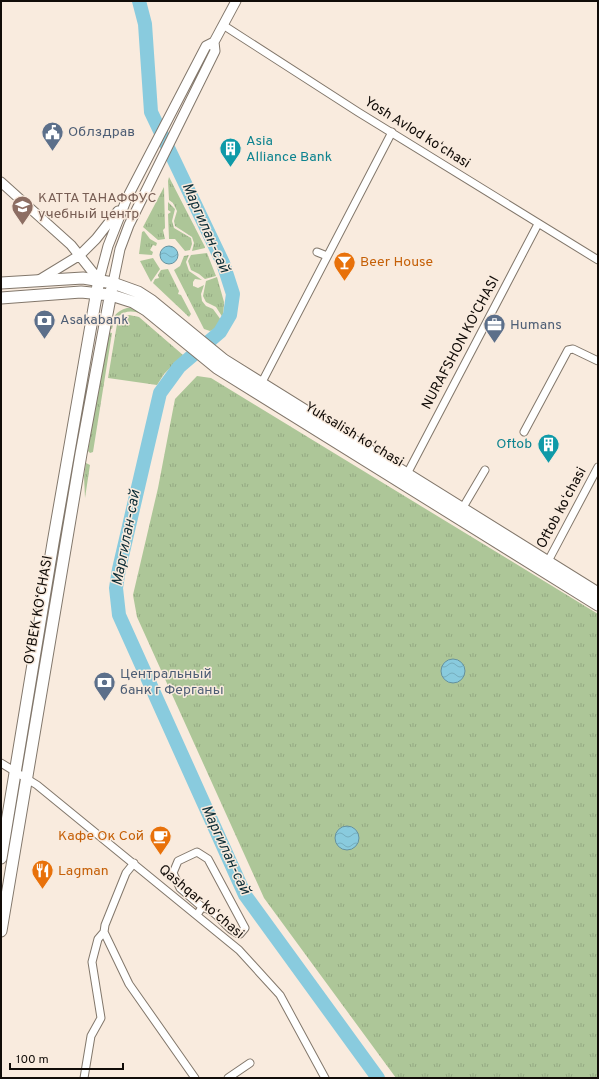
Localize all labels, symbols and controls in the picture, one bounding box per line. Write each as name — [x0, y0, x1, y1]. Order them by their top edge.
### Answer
street label: Yosh Avlod koʻchasi — [361, 94, 473, 172]
public building icon: Облздрав — [39, 119, 65, 152]
place label: Облздрав — [68, 124, 135, 141]
place label: Asia Alliance Bank — [246, 133, 332, 166]
building icon: Asia Alliance Bank — [217, 136, 243, 169]
water label: Маргилан-сай — [177, 180, 234, 277]
place label: КАТТА ТАНАФФУС учебный центр — [38, 190, 157, 223]
school or university icon: КАТТА ТАНАФФУС учебный центр — [9, 193, 35, 226]
bar icon: Beer House — [331, 249, 357, 282]
place label: Beer House — [360, 254, 433, 271]
street label: NURAFSHON KO'CHASI — [419, 273, 503, 413]
bank icon: Asakabank — [32, 307, 58, 340]
place label: Asakabank — [60, 312, 129, 329]
office icon: Humans — [482, 312, 508, 345]
place label: Humans — [510, 317, 562, 334]
street label: Yuksalish koʻchasi — [302, 399, 406, 471]
building icon: Oftob — [535, 431, 561, 464]
place label: Oftob — [496, 436, 532, 453]
street label: Oftob koʻchasi — [533, 464, 591, 552]
water label: Маргилан-сай — [108, 487, 146, 587]
street label: OYBEK KO‘CHASI — [21, 554, 57, 666]
place label: Центральный банк г Ферганы — [120, 666, 224, 699]
bank icon: Центральный банк г Ферганы — [91, 669, 117, 702]
water label: Маргилан-сай — [196, 802, 255, 899]
cafe icon: Кафе Ок Сой — [147, 823, 173, 856]
place label: Кафе Ок Сой — [58, 828, 144, 845]
restaurant icon: Lagman — [29, 858, 55, 891]
street label: Qashqar koʻchasi — [155, 861, 247, 943]
place label: Lagman — [58, 863, 109, 880]
scale bar — [10, 1045, 123, 1071]
text: 100 m — [16, 1052, 49, 1068]

